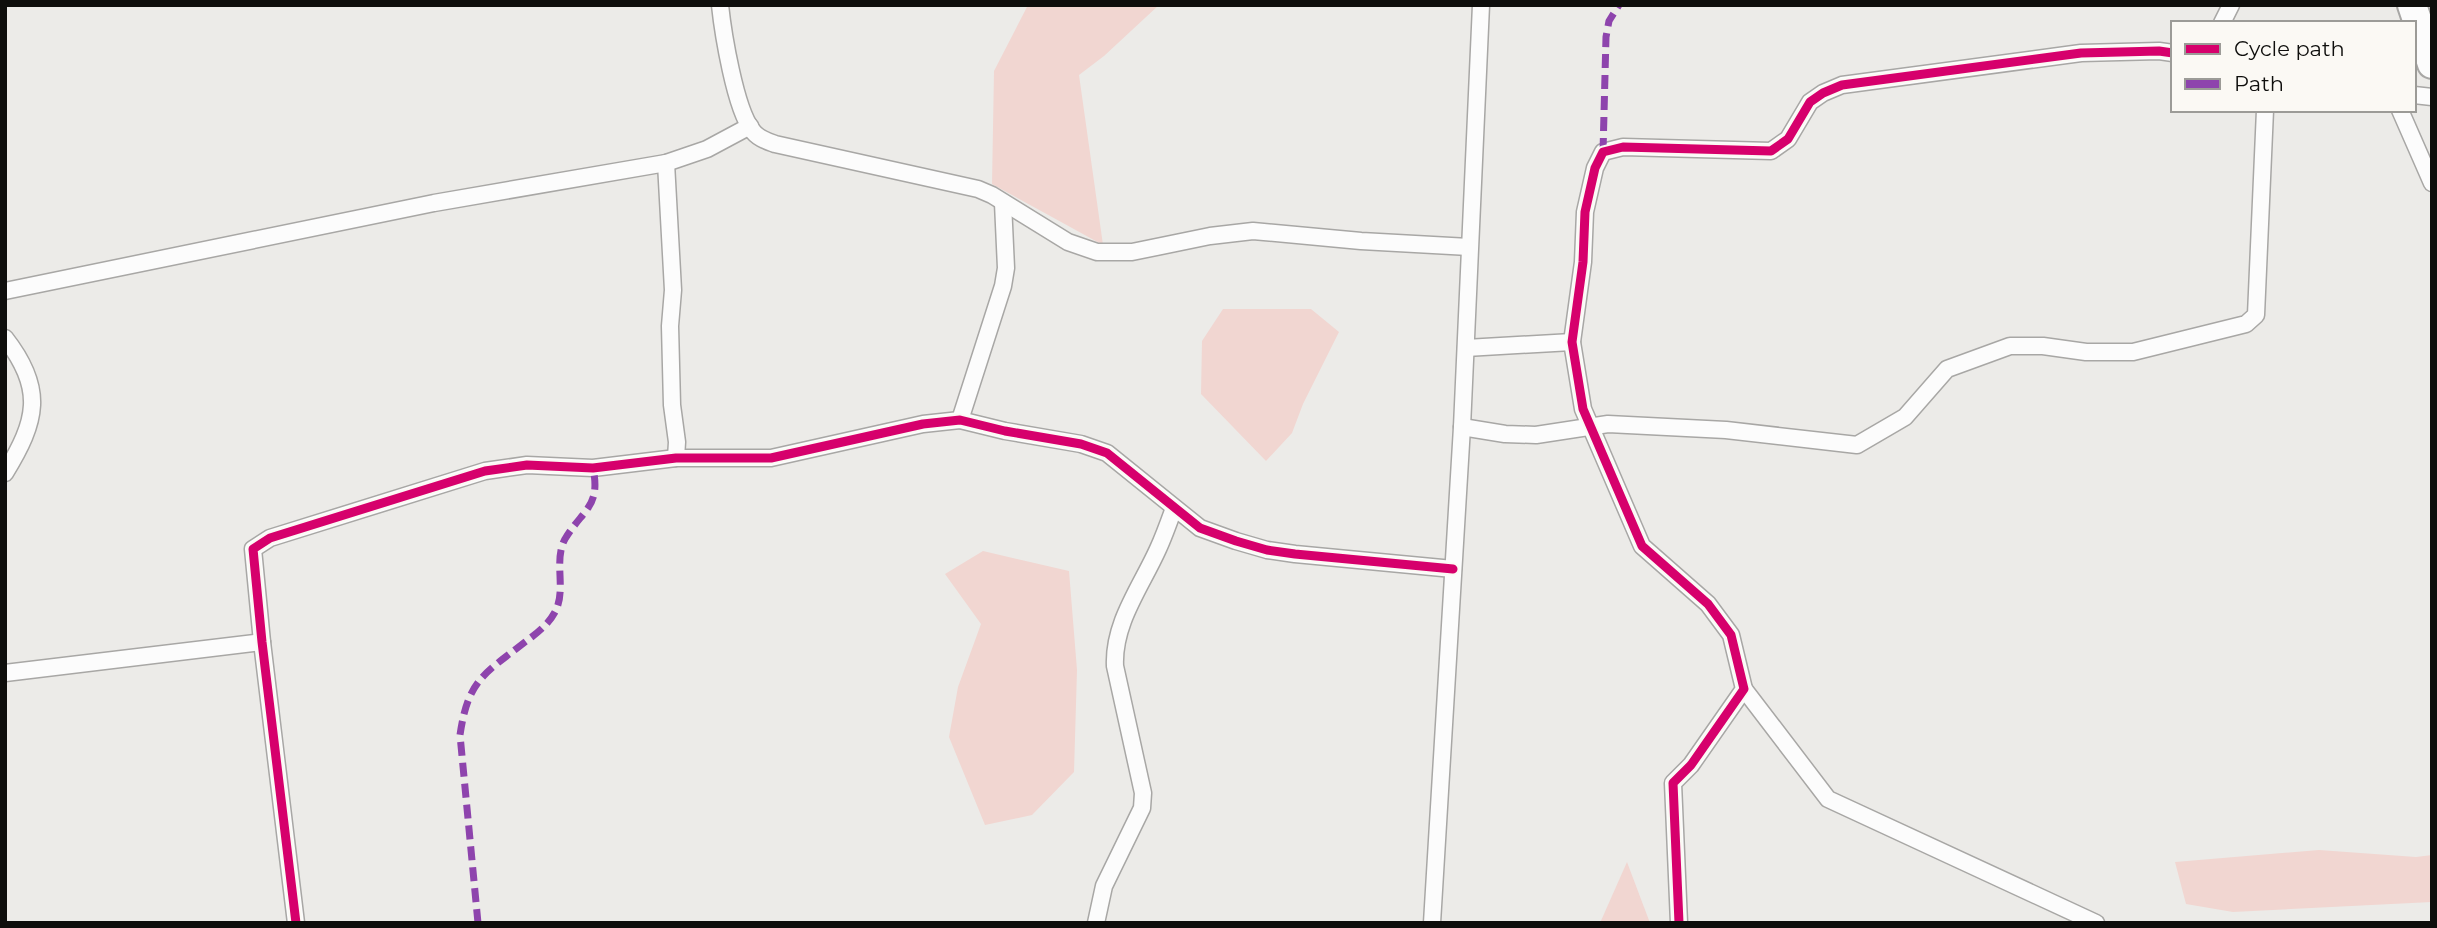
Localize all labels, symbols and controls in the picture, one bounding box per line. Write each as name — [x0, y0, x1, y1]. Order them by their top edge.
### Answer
legend — [2171, 21, 2416, 112]
text: Cycle path — [2234, 36, 2345, 61]
text: Path — [2234, 71, 2284, 96]

